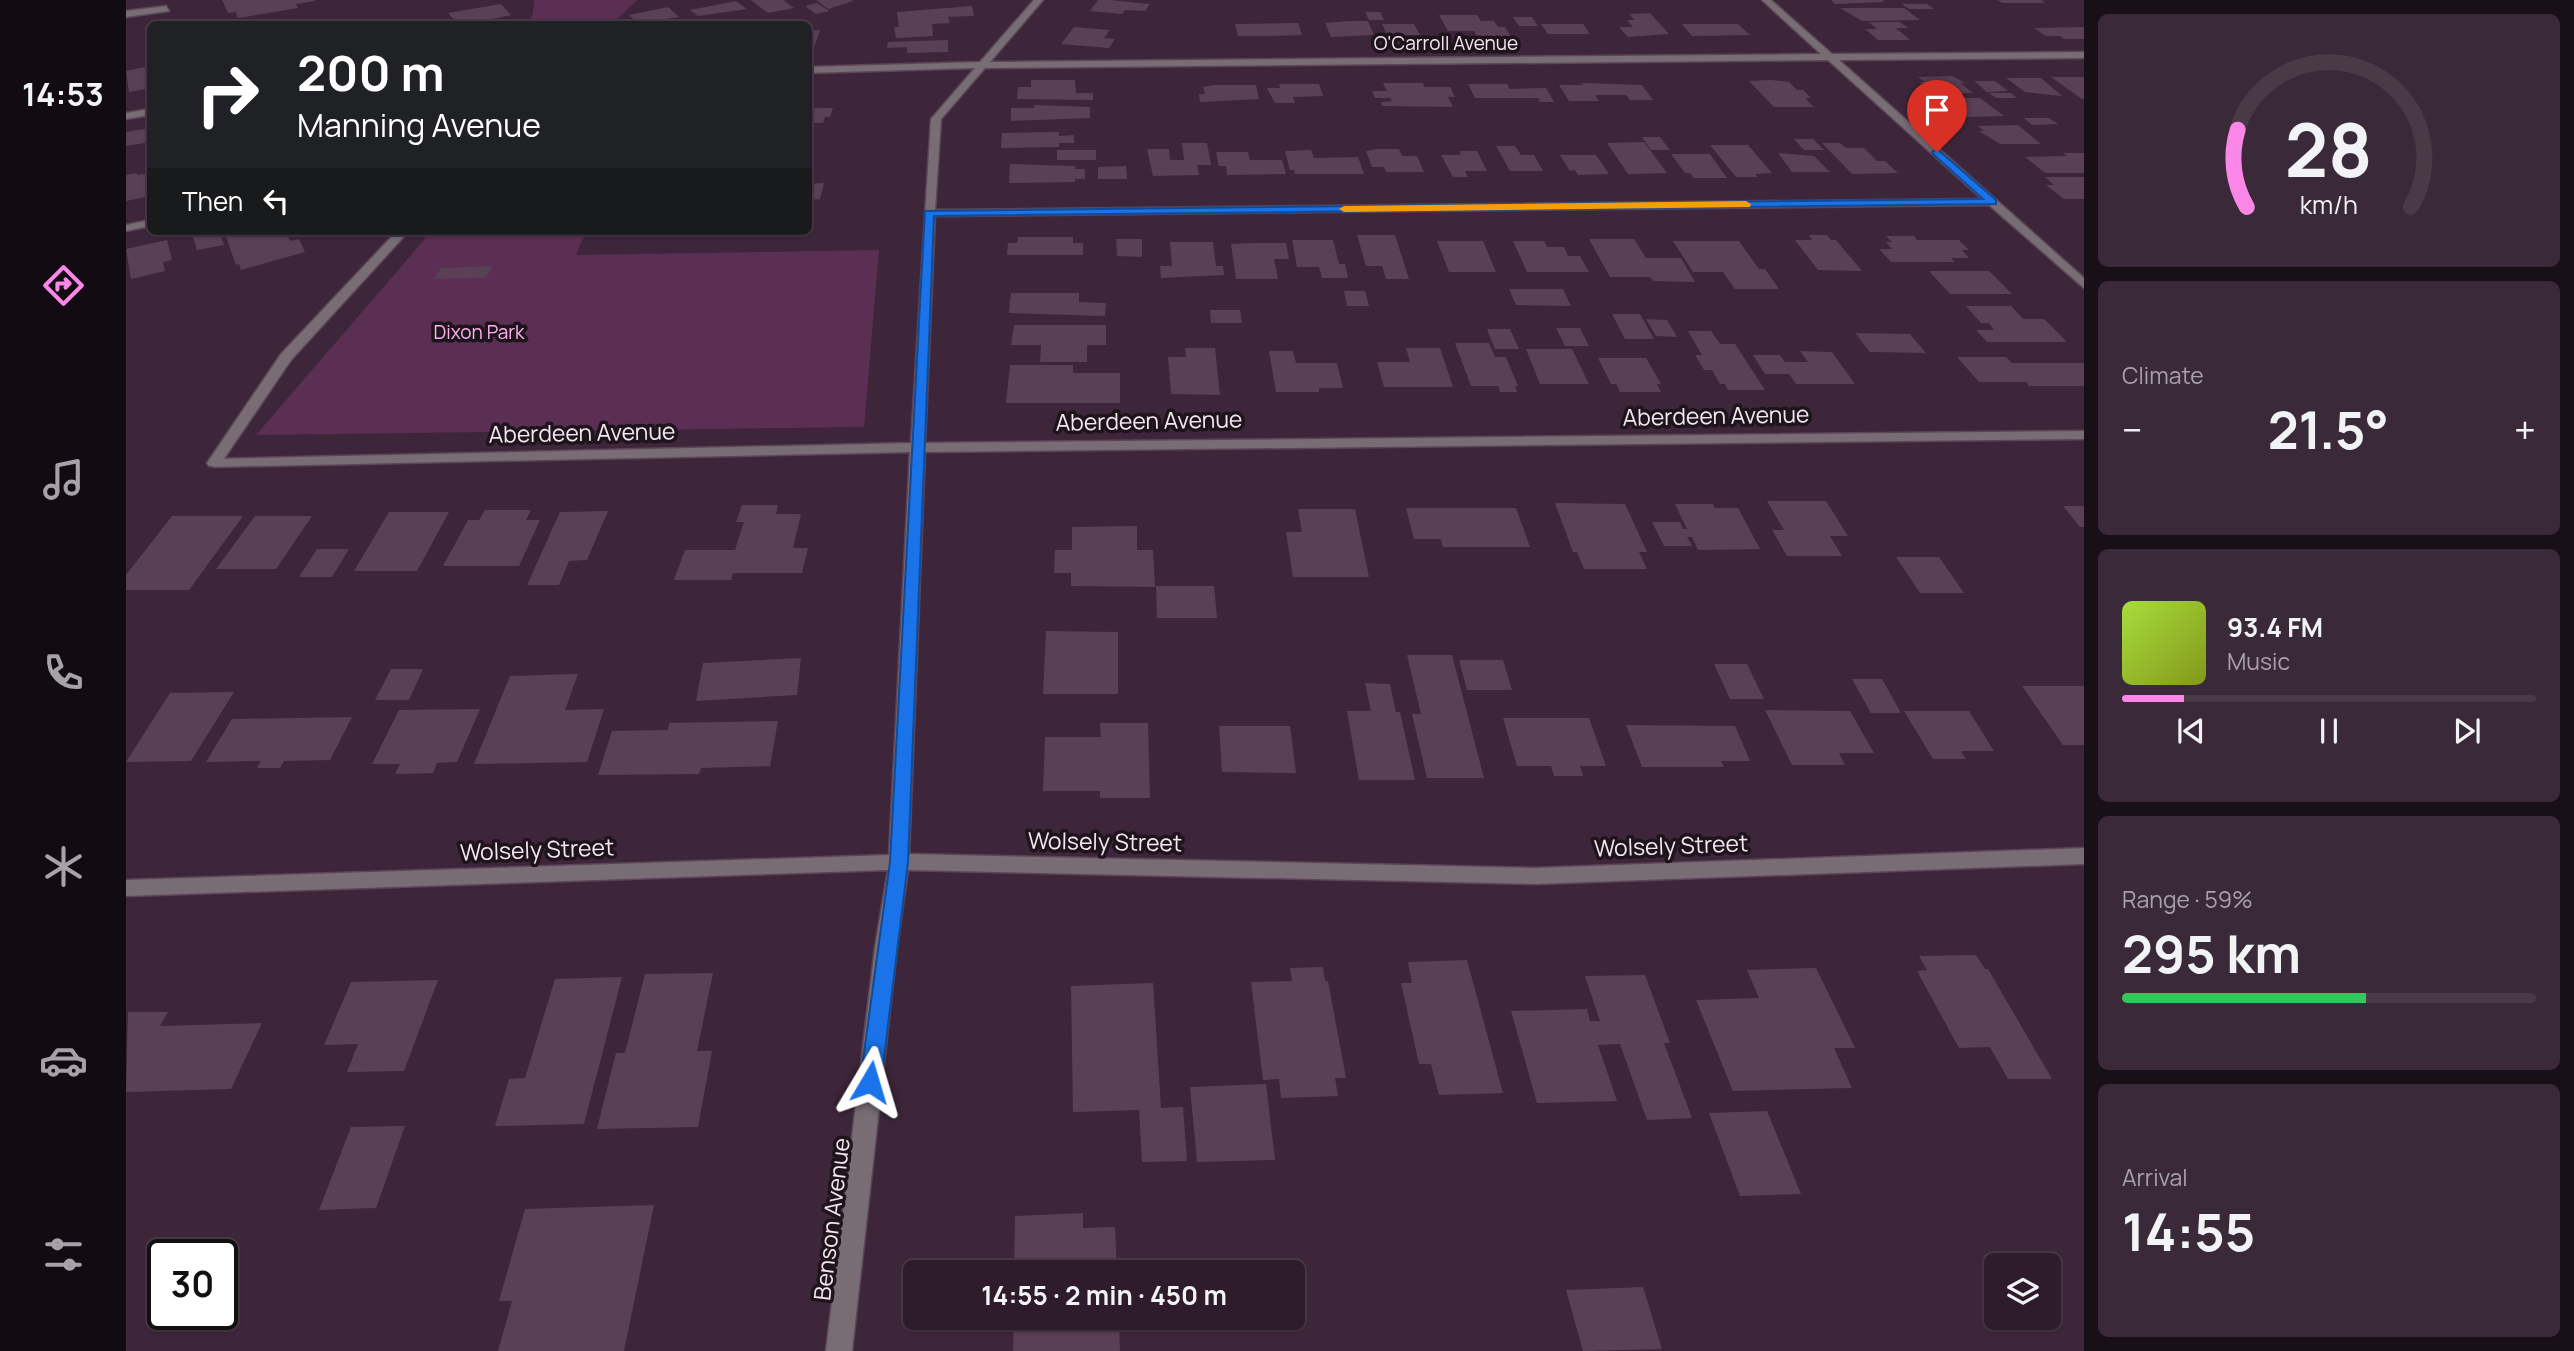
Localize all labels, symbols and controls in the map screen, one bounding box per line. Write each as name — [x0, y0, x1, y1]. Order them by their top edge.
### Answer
street label: O'Carroll Avenue — [1374, 30, 1518, 56]
text: 200 m — [297, 39, 445, 106]
icon: right — [182, 49, 273, 140]
text: 14:53 — [22, 72, 104, 116]
pin — [1907, 80, 1967, 152]
icon: arrive — [1918, 91, 1956, 129]
text: 28 — [2285, 99, 2373, 199]
text: Manning Avenue — [297, 103, 541, 147]
icon: left — [257, 182, 295, 220]
text: Then — [182, 183, 243, 219]
text: km/h — [2300, 187, 2358, 222]
icon: directions — [39, 261, 88, 310]
park label: Dixon Park — [433, 319, 525, 345]
text: Climate — [2122, 359, 2204, 391]
text: 21.5° — [2268, 394, 2389, 465]
street label: Aberdeen Avenue — [1622, 397, 1810, 433]
street label: Aberdeen Avenue — [1055, 402, 1243, 438]
text: − — [2122, 403, 2143, 455]
text: + — [2514, 403, 2536, 455]
street label: Aberdeen Avenue — [488, 414, 676, 450]
icon: music — [39, 455, 88, 504]
text: 93.4 FM — [2227, 609, 2323, 645]
text: Music — [2227, 645, 2290, 677]
icon: phone — [39, 648, 88, 697]
icon: previous — [2172, 712, 2210, 750]
icon: pause — [2310, 712, 2348, 750]
icon: next — [2448, 712, 2486, 750]
street label: Wolsely Street — [1028, 824, 1182, 858]
street label: Wolsely Street — [1593, 826, 1749, 864]
street label: Wolsely Street — [459, 830, 615, 868]
icon: climate — [39, 842, 88, 891]
text: Range · 59% — [2122, 883, 2253, 915]
text: 295 km — [2122, 918, 2301, 989]
icon: car — [39, 1036, 88, 1085]
position arrow — [833, 1045, 907, 1119]
street label: Benson Avenue — [805, 1136, 857, 1302]
text: Arrival — [2122, 1161, 2188, 1193]
text: 14:55 — [2122, 1196, 2255, 1267]
icon: filters — [39, 1230, 88, 1279]
speed limit sign: 30 — [147, 1239, 238, 1330]
map controls — [1984, 1253, 2061, 1330]
button: layers — [1984, 1253, 2061, 1330]
text: 14:55 · 2 min · 450 m — [981, 1277, 1227, 1313]

